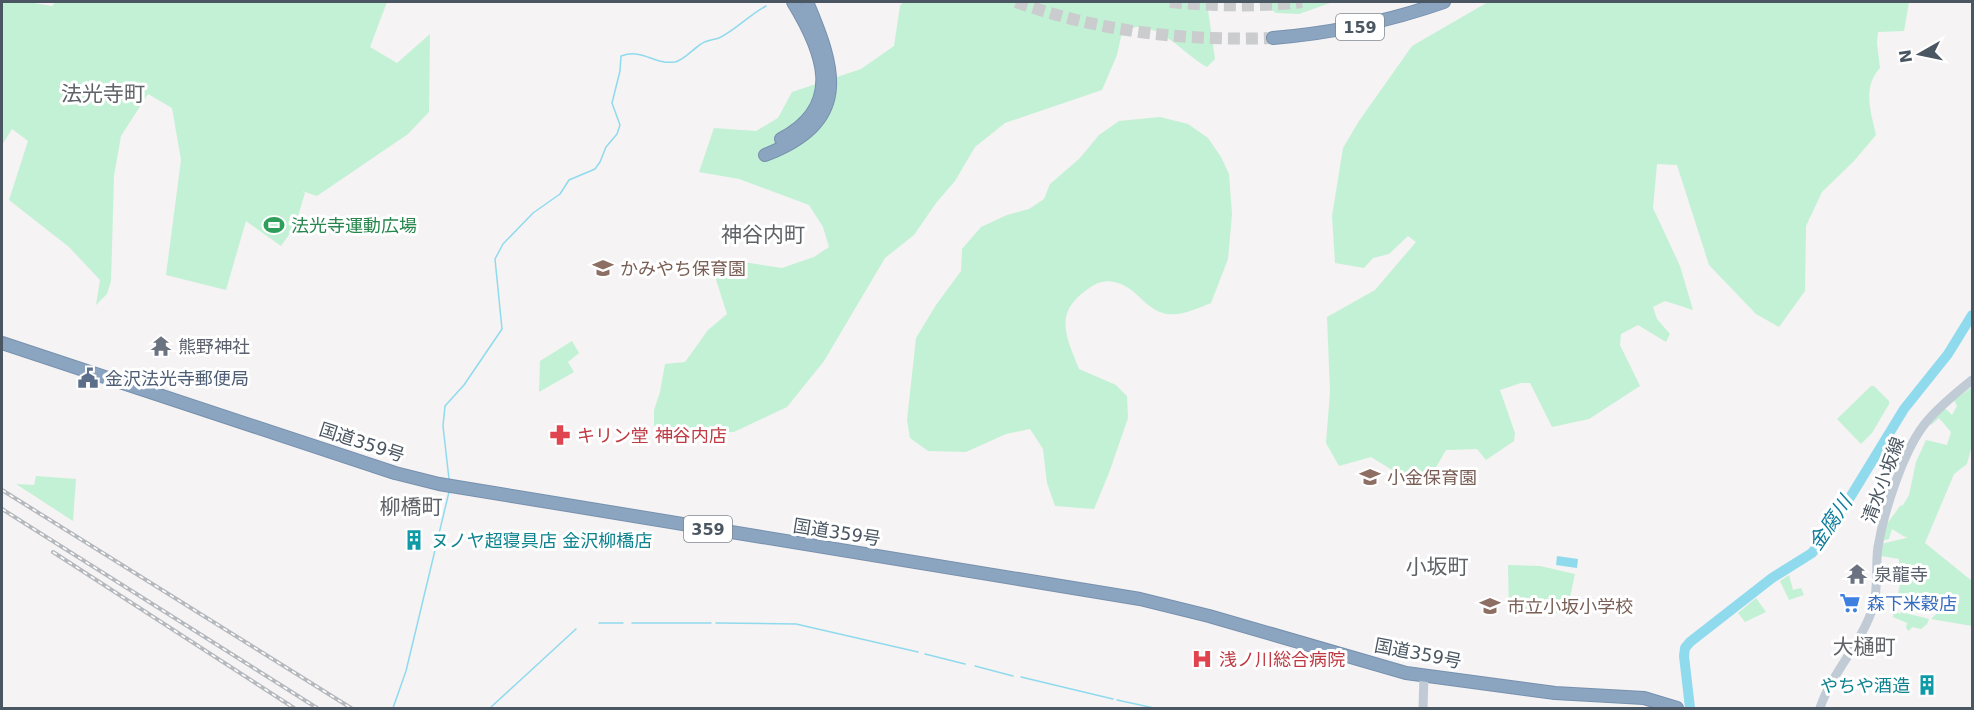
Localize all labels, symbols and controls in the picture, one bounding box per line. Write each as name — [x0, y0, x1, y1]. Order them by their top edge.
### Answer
road number: 159 — [1336, 14, 1384, 40]
north arrow — [1890, 24, 1950, 84]
text: N — [1895, 48, 1916, 64]
district label: 法光寺町 — [61, 82, 145, 106]
sports icon: 法光寺運動広場 — [262, 213, 286, 237]
place label: 法光寺運動広場 — [291, 215, 417, 236]
district label: 神谷内町 — [721, 223, 805, 247]
school or university icon: かみやち保育園 — [591, 256, 615, 280]
place label: かみやち保育園 — [620, 258, 746, 279]
temple icon: 熊野神社 — [149, 334, 173, 358]
place label: 熊野神社 — [178, 336, 250, 357]
public building icon: 金沢法光寺郵便局 — [76, 366, 100, 390]
place label: 金沢法光寺郵便局 — [105, 368, 249, 389]
street label: 国道359号 — [317, 418, 407, 466]
pharmacy icon: キリン堂 神谷内店 — [548, 423, 572, 447]
place label: キリン堂 神谷内店 — [577, 425, 727, 446]
street label: 清水小坂線 — [1858, 434, 1908, 526]
school or university icon: 小金保育園 — [1358, 465, 1382, 489]
place label: 小金保育園 — [1387, 467, 1477, 488]
water label: 金腐川 — [1803, 490, 1858, 555]
district label: 柳橋町 — [380, 495, 443, 519]
street label: 国道359号 — [792, 515, 882, 549]
road number: 359 — [684, 516, 732, 542]
building icon: ヌノヤ超寝具店 金沢柳橋店 — [402, 528, 426, 552]
place label: ヌノヤ超寝具店 金沢柳橋店 — [431, 530, 652, 551]
district label: 小坂町 — [1406, 555, 1469, 579]
temple icon: 泉龍寺 — [1845, 562, 1869, 586]
place label: 泉龍寺 — [1874, 564, 1928, 585]
supermarket icon: 森下米穀店 — [1838, 591, 1862, 615]
place label: 森下米穀店 — [1867, 593, 1957, 614]
school or university icon: 市立小坂小学校 — [1478, 594, 1502, 618]
place label: 市立小坂小学校 — [1507, 596, 1633, 617]
street label: 国道359号 — [1373, 634, 1463, 672]
district label: 大樋町 — [1833, 635, 1896, 659]
hospital icon: 浅ノ川総合病院 — [1190, 647, 1214, 671]
place label: 浅ノ川総合病院 — [1219, 649, 1345, 670]
building icon: やちや酒造 — [1915, 673, 1939, 697]
place label: やちや酒造 — [1820, 675, 1910, 696]

